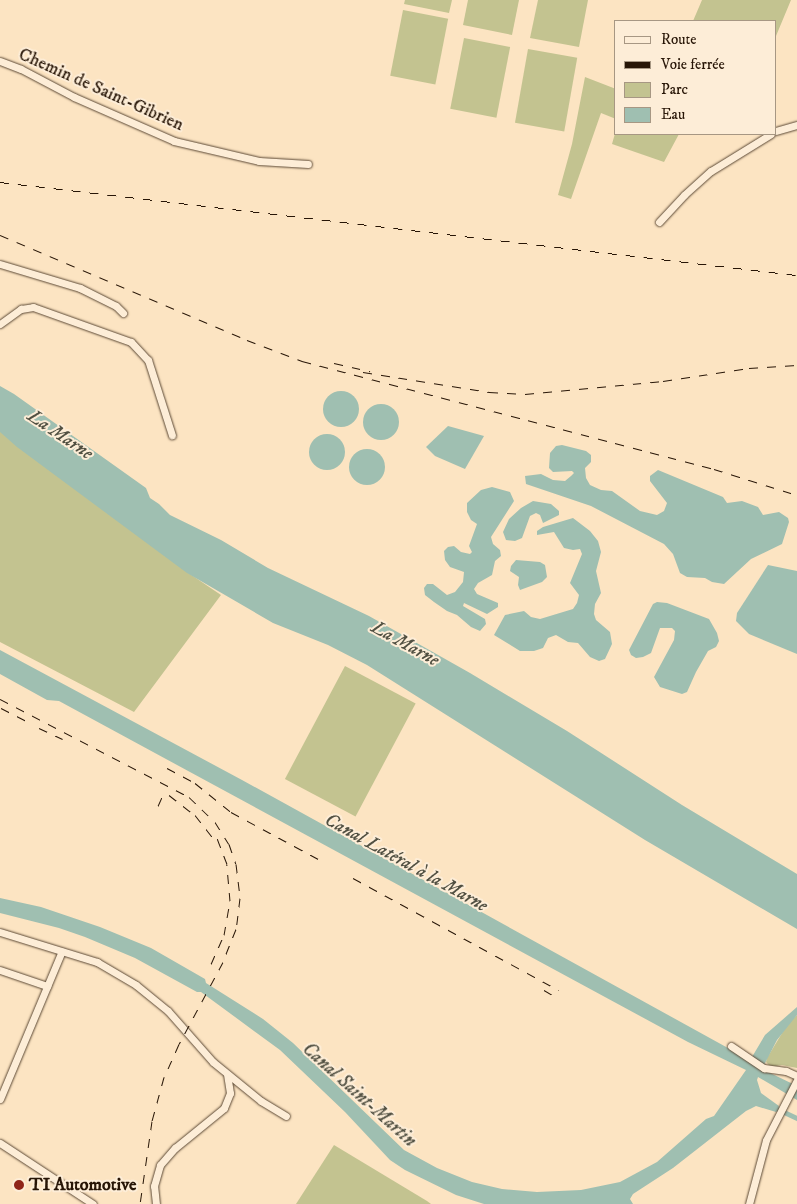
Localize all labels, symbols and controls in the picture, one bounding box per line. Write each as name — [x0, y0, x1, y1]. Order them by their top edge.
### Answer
legend — [614, 20, 777, 135]
text: Route — [661, 30, 696, 49]
street label: Chemin de Saint-Gibrien — [15, 44, 187, 136]
text: Voie ferrée — [661, 55, 725, 74]
text: Parc — [661, 80, 688, 99]
text: Eau — [661, 105, 685, 124]
water label: La Marne — [23, 405, 97, 465]
water label: La Marne — [367, 616, 443, 672]
water label: Canal Latéral à la Marne — [320, 809, 492, 917]
water label: Canal Saint-Martin — [297, 1038, 421, 1152]
place label: TI Automotive — [29, 1174, 137, 1196]
marker: TI Automotive — [13, 1179, 25, 1191]

